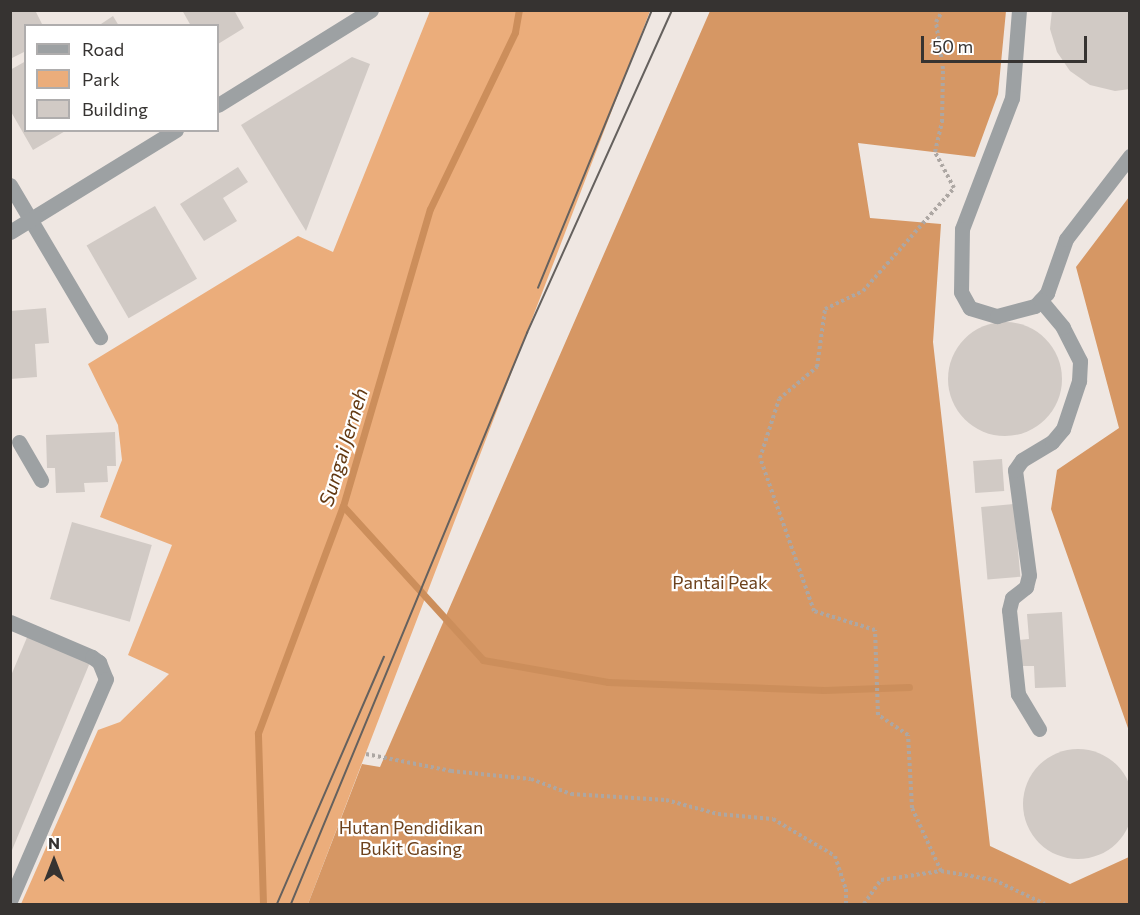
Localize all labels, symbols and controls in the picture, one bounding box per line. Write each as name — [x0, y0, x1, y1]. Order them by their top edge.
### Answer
legend — [24, 24, 219, 132]
scale bar — [924, 24, 1090, 62]
text: 50 m — [932, 35, 973, 57]
text: Road — [82, 38, 124, 60]
text: Park — [82, 68, 120, 90]
text: Building — [82, 98, 148, 120]
water label: Sungai Jerneh — [314, 385, 372, 509]
park label: Pantai Peak — [672, 571, 768, 593]
park label: Hutan Pendidikan Bukit Gasing — [339, 817, 483, 860]
north arrow — [24, 831, 84, 891]
text: N — [48, 833, 60, 852]

